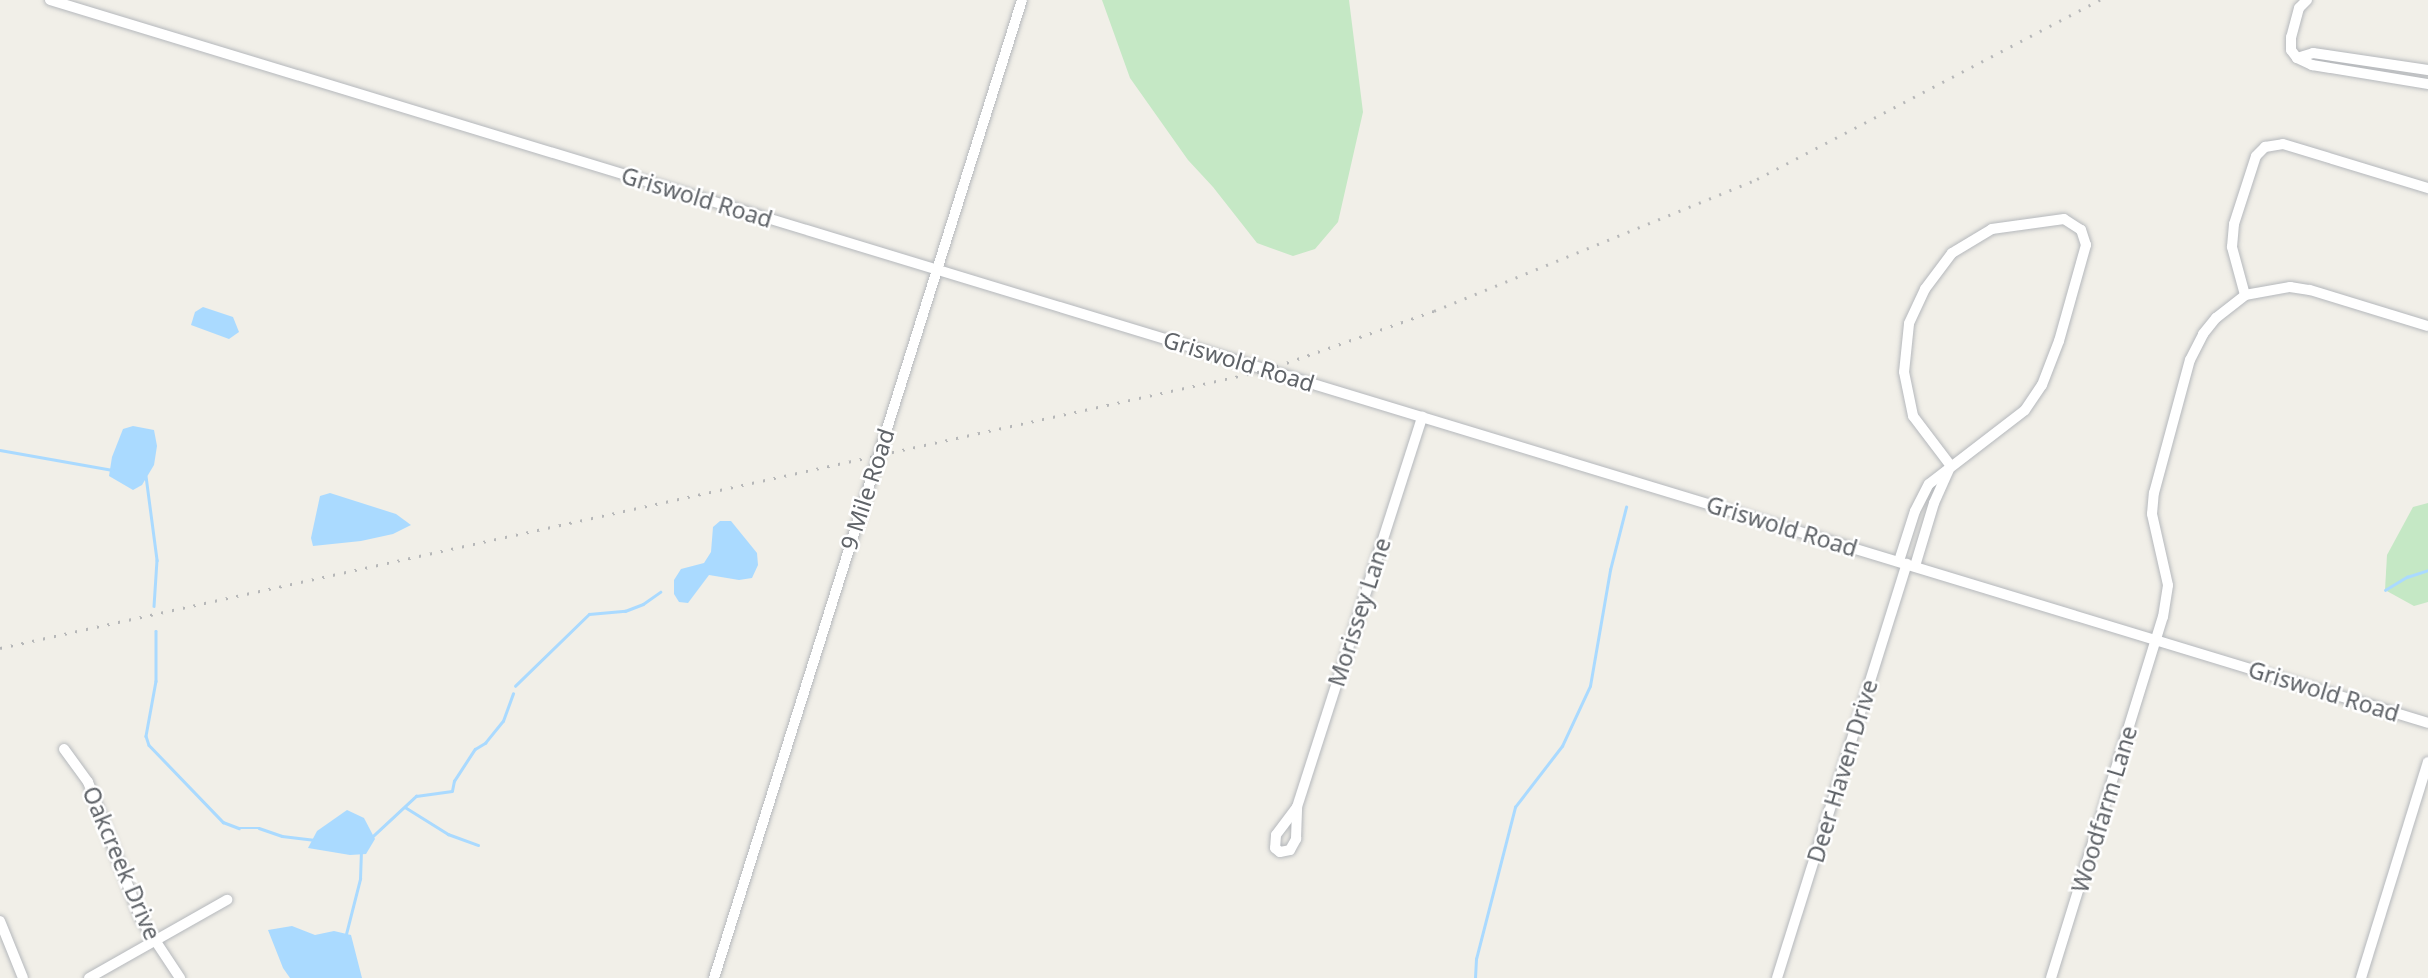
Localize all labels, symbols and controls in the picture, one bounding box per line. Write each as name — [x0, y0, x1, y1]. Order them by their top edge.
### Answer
street label: Griswold Road — [618, 161, 776, 233]
street label: Griswold Road — [1160, 325, 1318, 397]
street label: 9 Mile Road — [834, 425, 900, 553]
street label: Griswold Road — [1703, 490, 1861, 562]
street label: Morissey Lane — [1322, 534, 1396, 690]
street label: Griswold Road — [2245, 655, 2403, 727]
street label: Deer Haven Drive — [1801, 676, 1883, 866]
street label: Woodfarm Lane — [2066, 722, 2142, 896]
street label: Oakcreek Drive — [77, 782, 167, 944]

